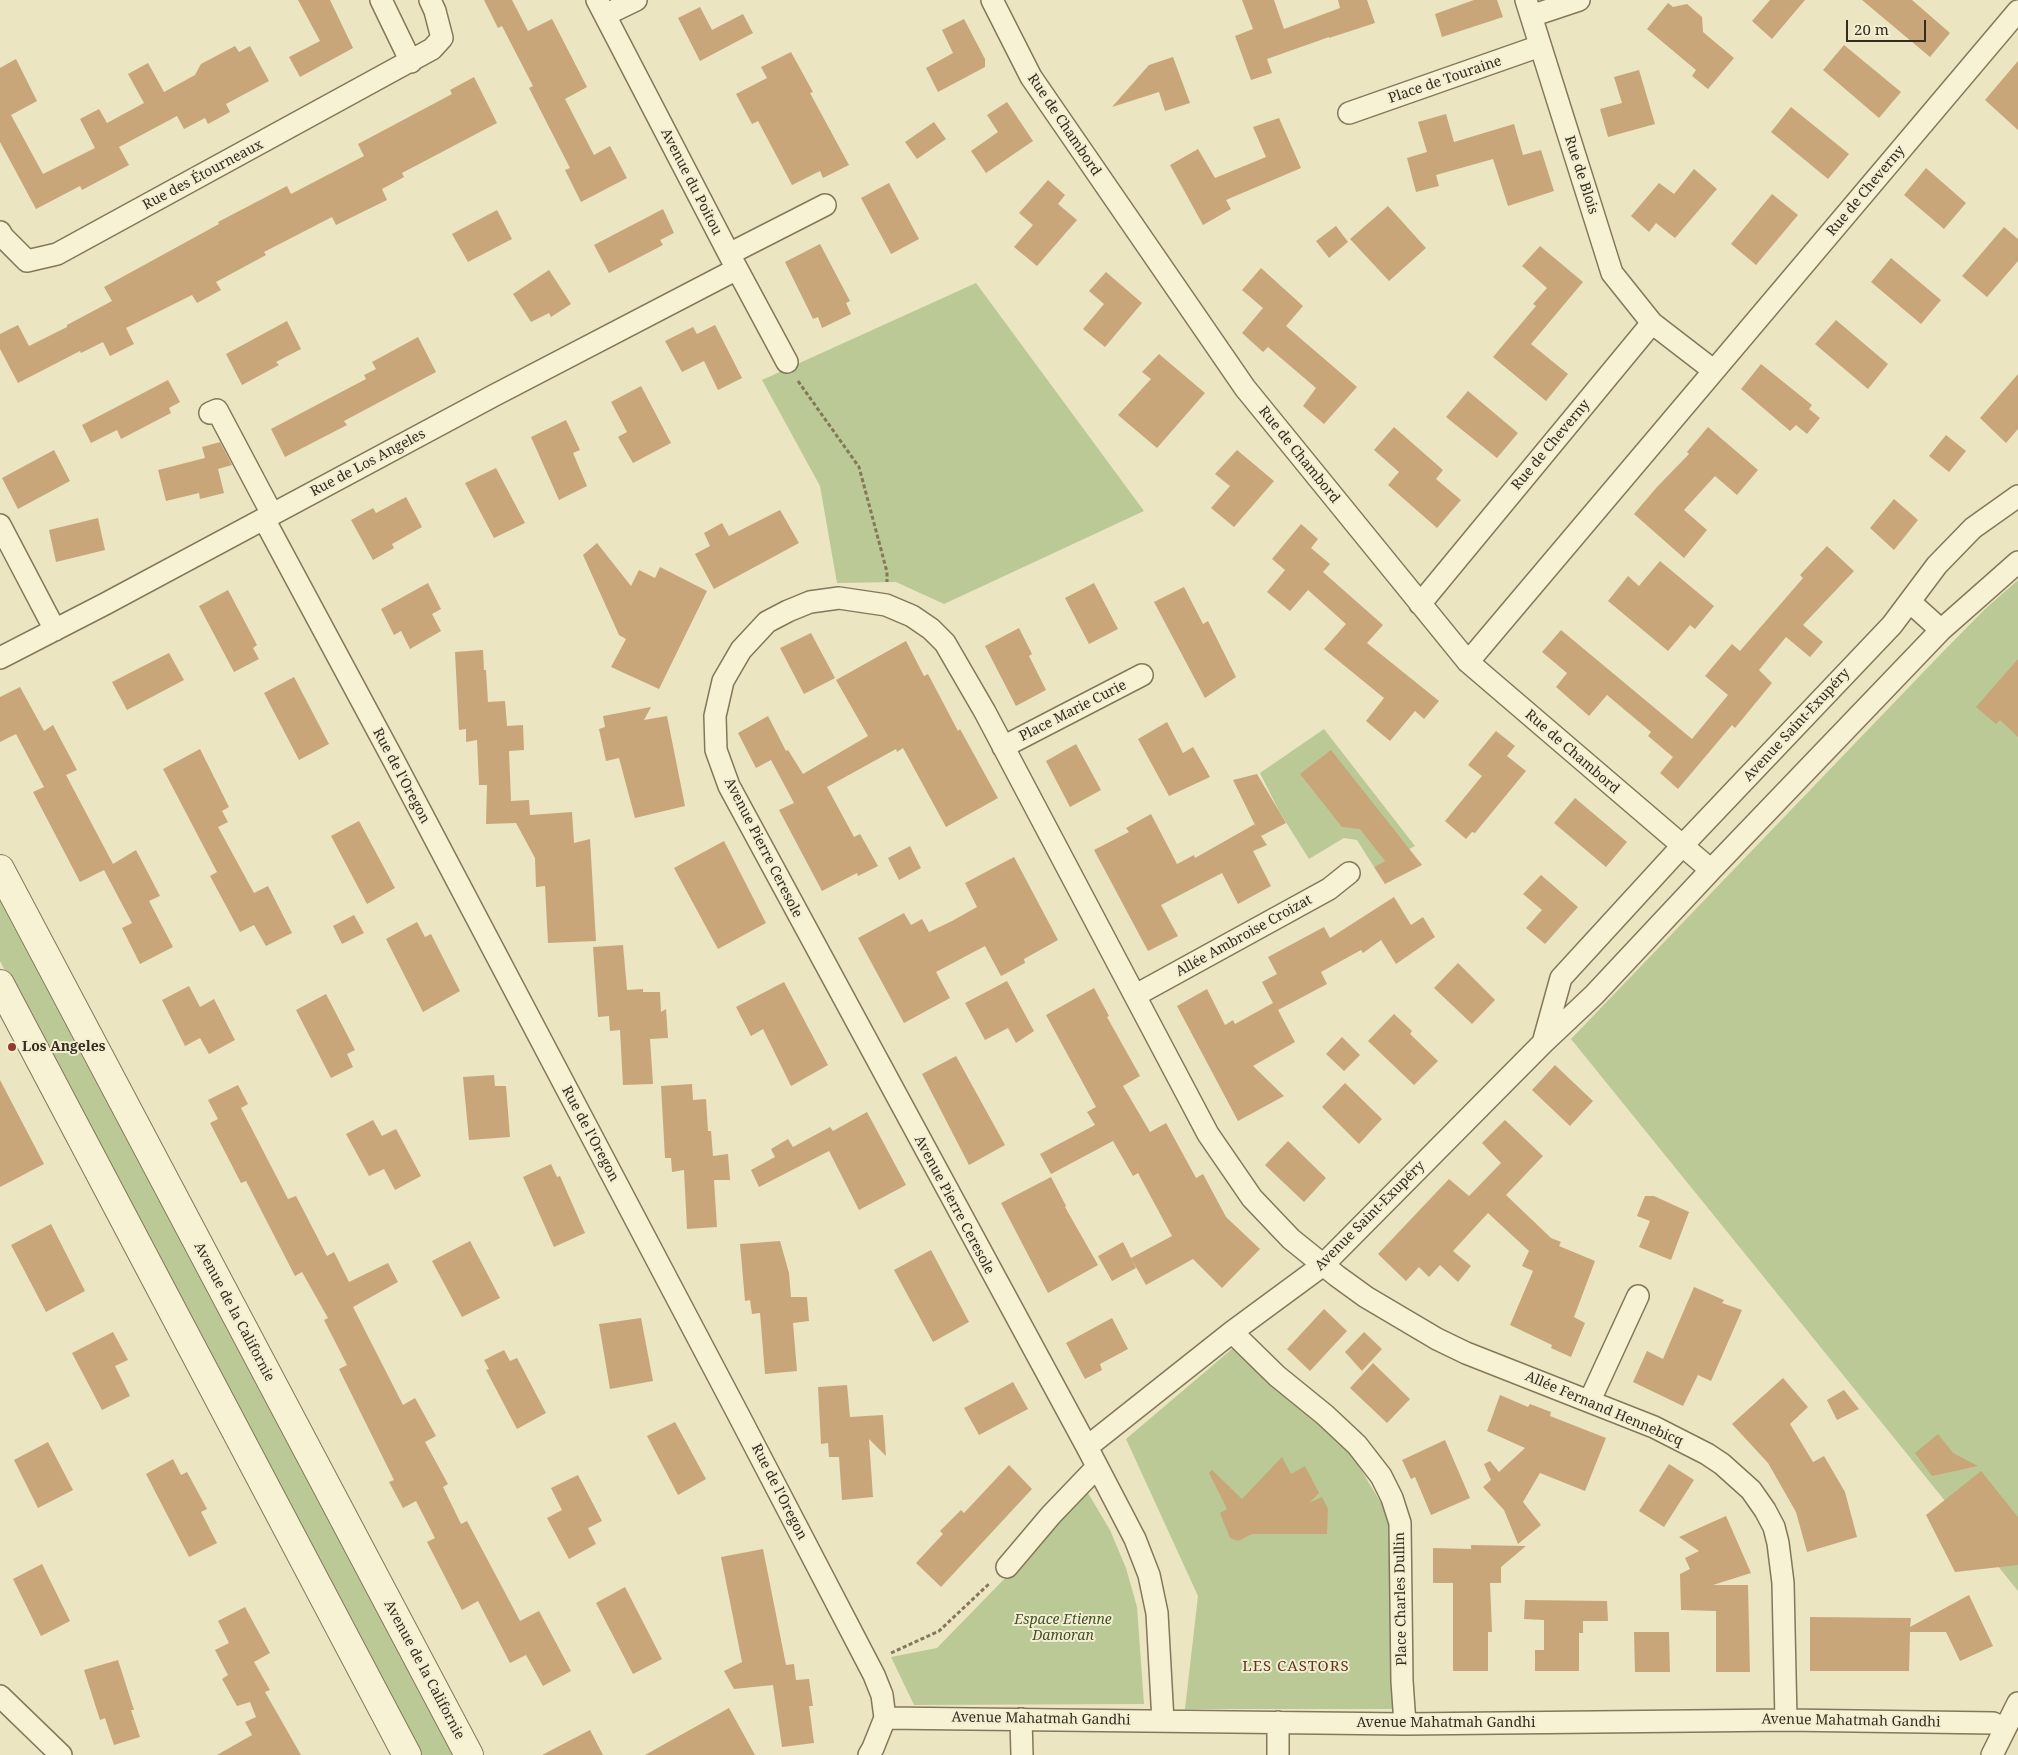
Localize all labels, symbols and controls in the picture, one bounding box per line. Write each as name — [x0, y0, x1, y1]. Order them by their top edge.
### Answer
scale bar — [1848, 10, 1928, 42]
text: 20 m — [1854, 19, 1889, 39]
street label: Place de Touraine — [1386, 53, 1504, 107]
street label: Rue de Chambord — [1024, 71, 1104, 179]
street label: Avenue du Poitou — [657, 126, 725, 238]
street label: Rue de Blois — [1560, 134, 1602, 216]
street label: Rue des Étourneaux — [140, 136, 266, 214]
street label: Rue de Cheverny — [1823, 142, 1909, 240]
street label: Rue de Cheverny — [1508, 396, 1594, 494]
street label: Rue de Chambord — [1255, 403, 1343, 507]
street label: Rue de Los Angeles — [308, 426, 428, 500]
street label: Avenue Saint-Exupéry — [1740, 665, 1854, 785]
street label: Place Marie Curie — [1017, 677, 1129, 745]
street label: Rue de Chambord — [1521, 706, 1623, 798]
street label: Rue de l'Oregon — [369, 725, 433, 827]
street label: Avenue Pierre Ceresole — [720, 775, 806, 921]
street label: Allée Ambroise Croizat — [1173, 892, 1315, 980]
place label: Los Angeles — [22, 1039, 106, 1055]
marker: Los Angeles — [6, 1041, 18, 1053]
street label: Rue de l'Oregon — [558, 1083, 622, 1185]
street label: Avenue Pierre Ceresole — [910, 1133, 998, 1277]
street label: Avenue Saint-Exupéry — [1312, 1158, 1428, 1274]
street label: Avenue de la Californie — [190, 1239, 278, 1385]
street label: Allée Fernand Hennebicq — [1523, 1368, 1685, 1450]
street label: Rue de l'Oregon — [748, 1441, 810, 1543]
street label: Place Charles Dullin — [1391, 1532, 1411, 1666]
street label: Avenue de la Californie — [380, 1597, 468, 1743]
park label: Espace Etienne Damoran — [1014, 1612, 1112, 1644]
district label: LES CASTORS — [1241, 1658, 1351, 1676]
street label: Avenue Mahatmah Gandhi — [951, 1709, 1131, 1729]
street label: Avenue Mahatmah Gandhi — [1761, 1711, 1941, 1731]
street label: Avenue Mahatmah Gandhi — [1357, 1715, 1535, 1731]

